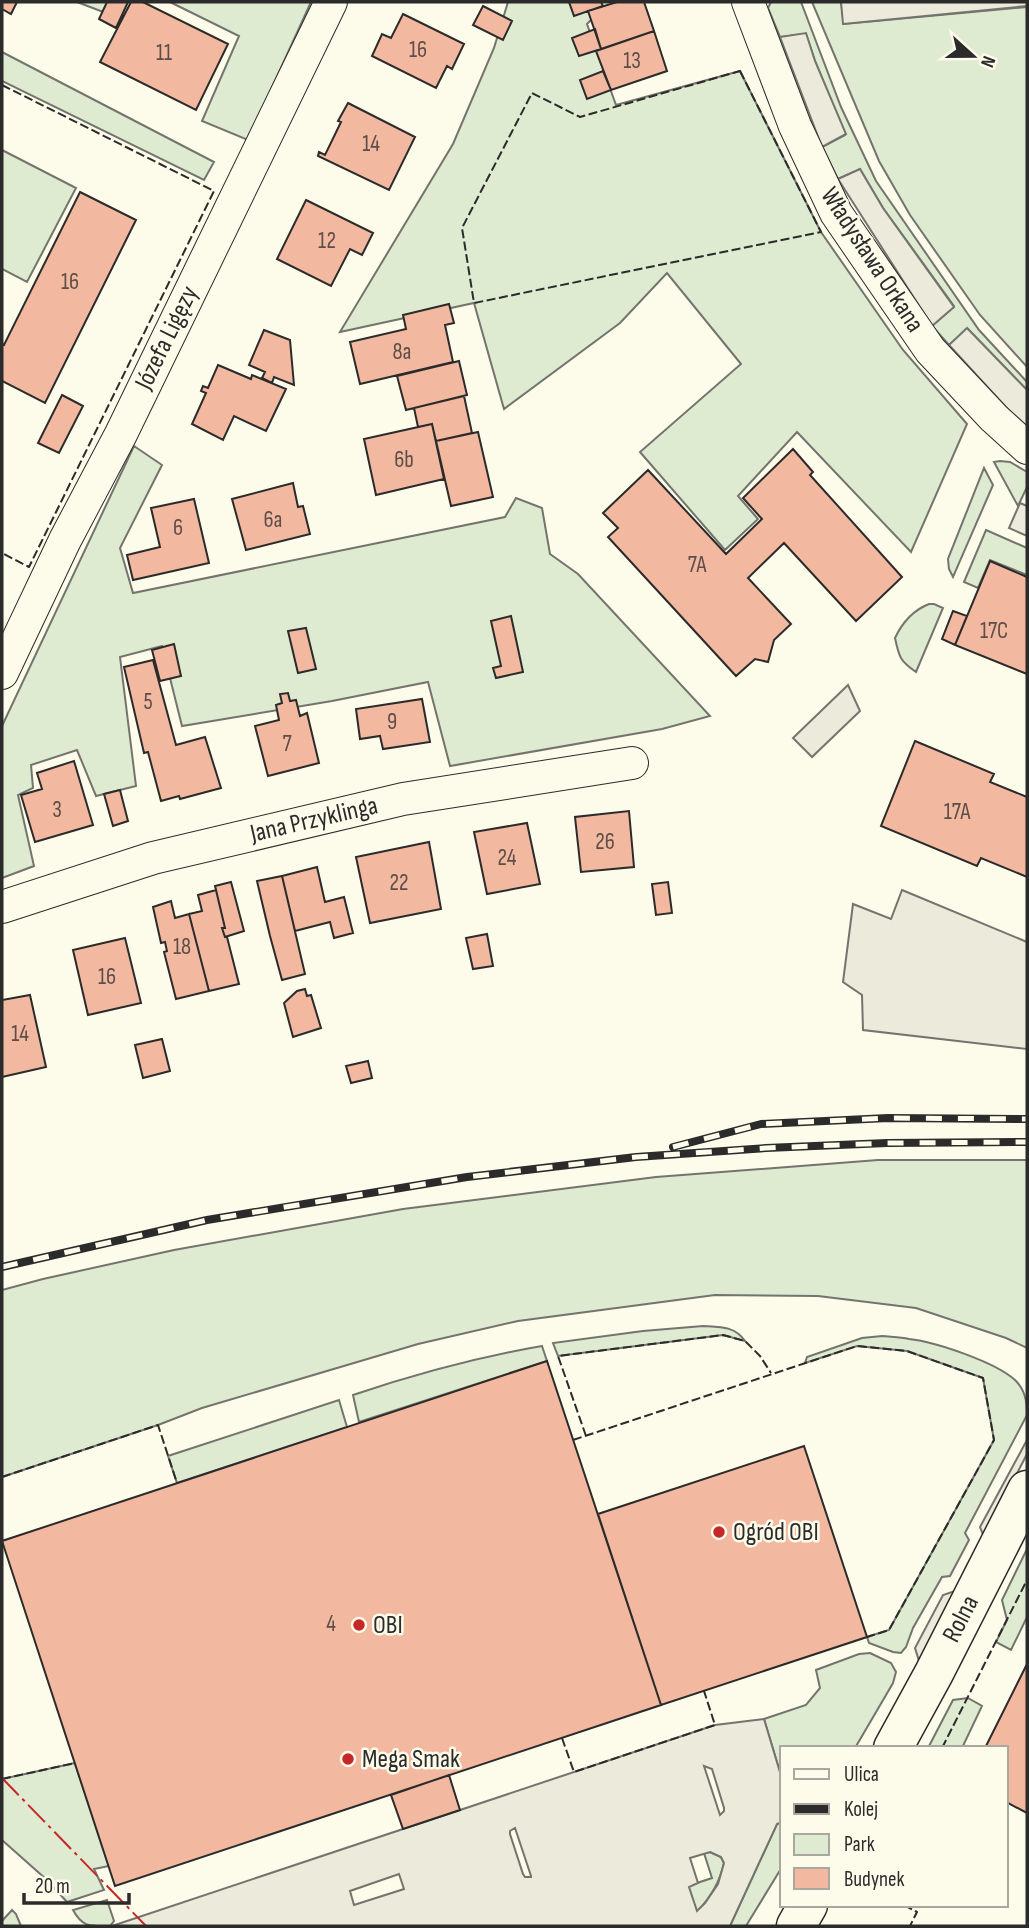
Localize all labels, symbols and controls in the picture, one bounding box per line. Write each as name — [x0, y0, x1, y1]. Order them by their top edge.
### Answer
north arrow — [938, 21, 1008, 91]
house number: 16 — [409, 36, 427, 64]
house number: 11 — [156, 39, 172, 67]
house number: 13 — [623, 47, 641, 75]
text: N — [975, 53, 1000, 70]
house number: 14 — [362, 130, 380, 158]
street label: Władysława Orkana — [814, 182, 930, 338]
house number: 12 — [318, 227, 336, 255]
house number: 16 — [61, 268, 79, 296]
street label: Józefa Ligęzy — [128, 281, 205, 396]
house number: 8a — [393, 338, 411, 366]
house number: 6b — [394, 446, 414, 474]
house number: 6a — [264, 506, 282, 534]
house number: 6 — [173, 514, 183, 542]
house number: 7A — [688, 551, 706, 579]
house number: 17C — [980, 617, 1008, 645]
house number: 5 — [143, 688, 153, 716]
house number: 9 — [387, 708, 397, 736]
house number: 7 — [282, 730, 292, 758]
street label: Jana Przyklinga — [246, 790, 381, 850]
house number: 3 — [52, 796, 62, 824]
house number: 17A — [944, 798, 970, 826]
house number: 26 — [595, 828, 615, 856]
house number: 24 — [498, 844, 517, 872]
house number: 22 — [390, 869, 408, 897]
house number: 18 — [173, 933, 191, 961]
house number: 16 — [98, 963, 116, 991]
house number: 14 — [11, 1020, 29, 1048]
place label: Ogród OBI — [733, 1517, 819, 1548]
marker: Ogród OBI — [711, 1524, 727, 1540]
street label: Rolna — [936, 1590, 986, 1648]
house number: 4 — [326, 1610, 336, 1638]
place label: OBI — [373, 1610, 403, 1641]
marker: OBI — [351, 1617, 367, 1633]
place label: Mega Smak — [362, 1744, 460, 1775]
legend — [780, 1746, 1008, 1907]
marker: Mega Smak — [340, 1751, 356, 1767]
text: Ulica — [844, 1762, 879, 1787]
text: Kolej — [844, 1797, 878, 1822]
text: Park — [844, 1832, 875, 1857]
scale bar — [24, 1862, 130, 1906]
text: Budynek — [844, 1867, 904, 1892]
text: 20 m — [35, 1874, 70, 1899]

